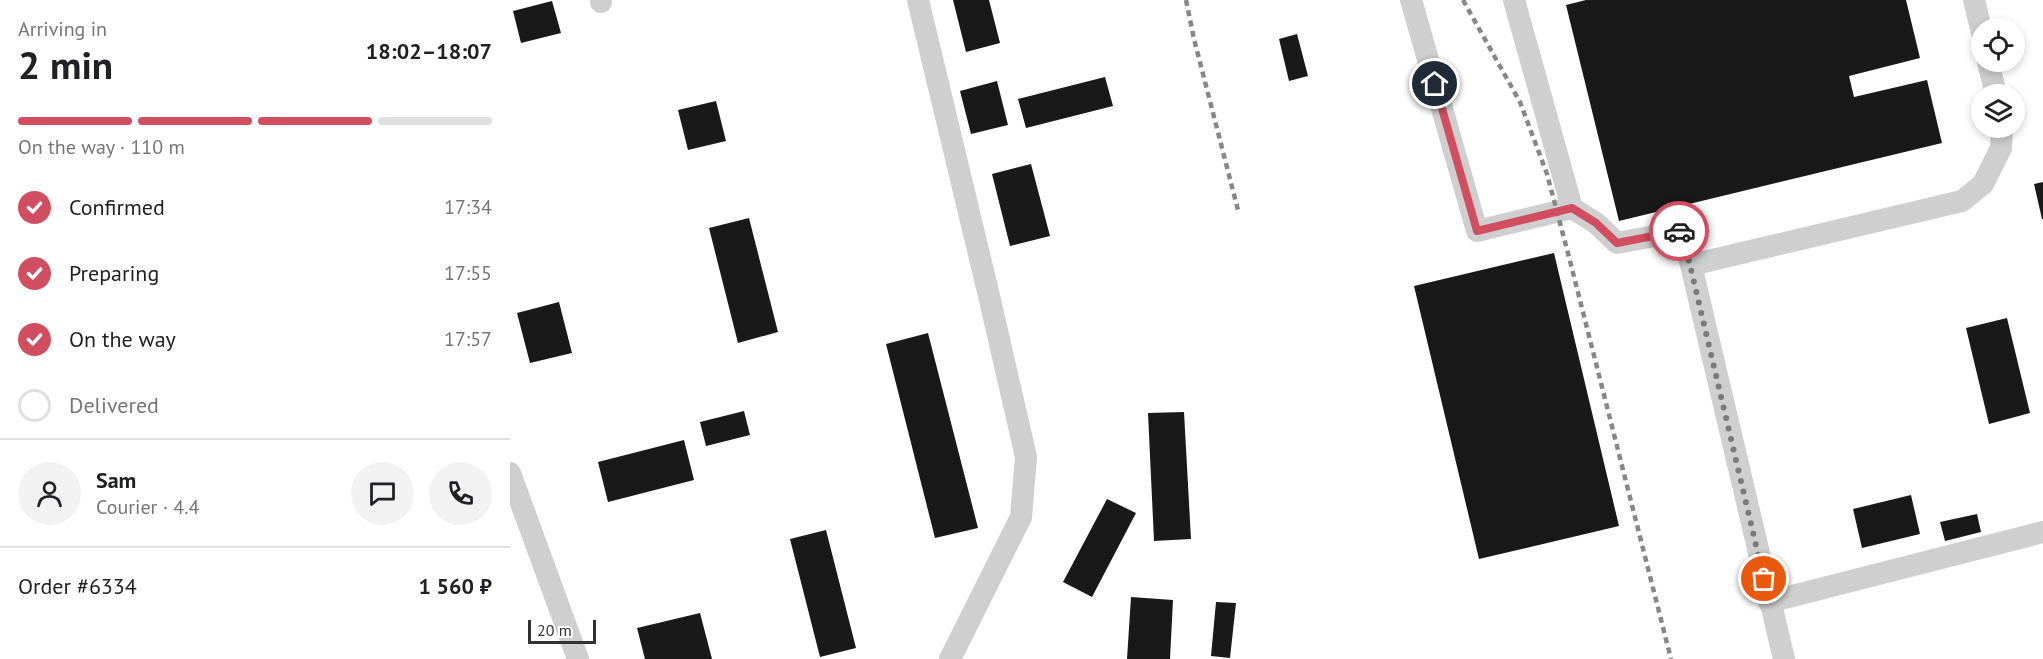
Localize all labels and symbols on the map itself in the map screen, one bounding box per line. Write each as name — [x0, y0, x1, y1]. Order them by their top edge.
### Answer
pin — [1409, 58, 1460, 109]
courier — [1649, 201, 1709, 261]
pin — [1738, 553, 1789, 604]
scale bar — [528, 617, 596, 644]

